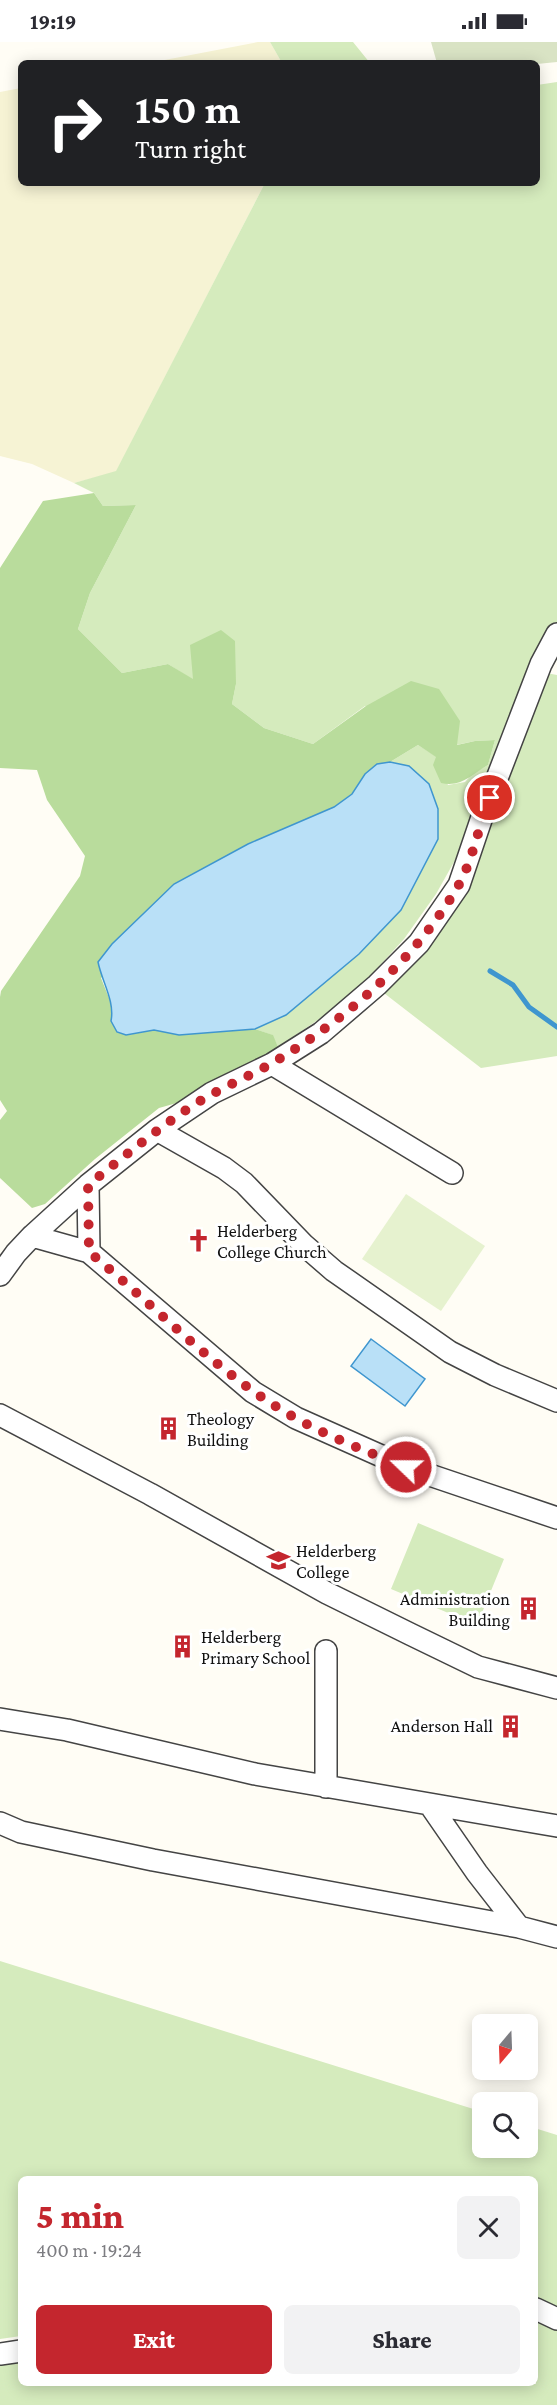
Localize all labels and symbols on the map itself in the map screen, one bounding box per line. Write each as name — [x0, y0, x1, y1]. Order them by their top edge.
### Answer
pin — [464, 772, 515, 823]
place label: Helderberg College Church — [217, 1221, 327, 1262]
church icon: Helderberg College Church — [186, 1228, 212, 1254]
place label: Theology Building — [187, 1409, 255, 1450]
building icon: Theology Building — [156, 1416, 182, 1442]
position arrow — [374, 1435, 438, 1499]
place label: Helderberg College — [296, 1541, 376, 1582]
school or university icon: Helderberg College — [265, 1548, 291, 1574]
place label: Administration Building — [400, 1589, 510, 1630]
building icon: Administration Building — [515, 1596, 541, 1622]
place label: Helderberg Primary School — [201, 1627, 310, 1668]
building icon: Helderberg Primary School — [170, 1634, 196, 1660]
building icon: Anderson Hall — [498, 1713, 524, 1739]
place label: Anderson Hall — [391, 1716, 493, 1736]
north arrow — [472, 2014, 538, 2080]

